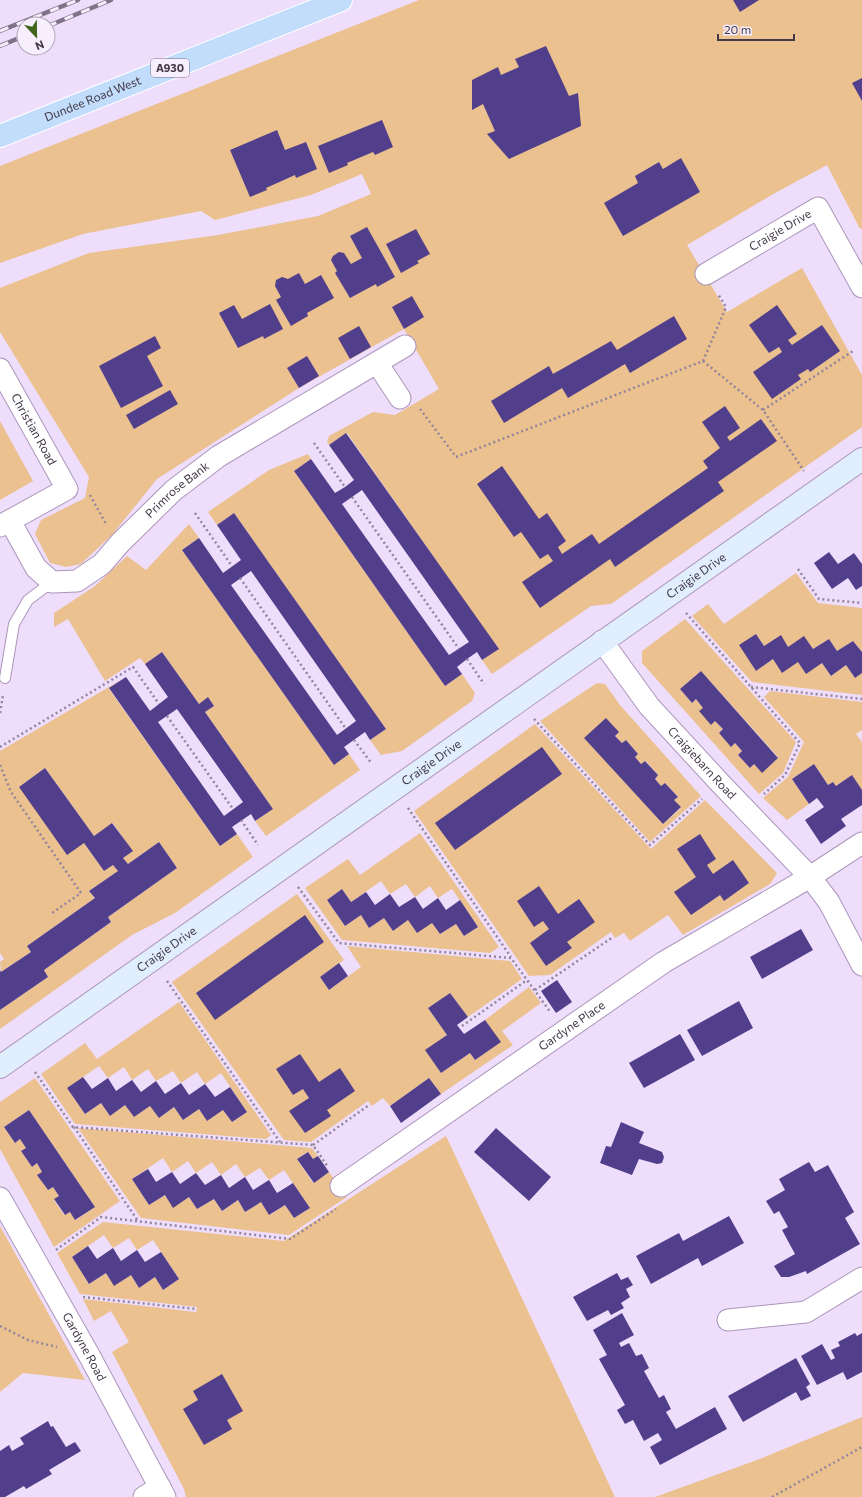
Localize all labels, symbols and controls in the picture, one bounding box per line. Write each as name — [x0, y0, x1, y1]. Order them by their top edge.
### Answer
north arrow — [16, 16, 56, 56]
scale bar — [718, 16, 794, 42]
text: 20 m — [724, 22, 751, 36]
text: N — [34, 38, 46, 53]
road number: A930 — [151, 59, 189, 77]
street label: Dundee Road West — [42, 72, 143, 124]
street label: Craigie Drive — [746, 206, 813, 253]
street label: Christian Road — [9, 390, 60, 467]
street label: Primrose Bank — [142, 458, 212, 520]
street label: Craigie Drive — [663, 549, 728, 601]
street label: Craigiebarn Road — [666, 723, 740, 802]
street label: Craigie Drive — [398, 736, 463, 788]
street label: Craigie Drive — [134, 923, 199, 974]
street label: Gardyne Place — [535, 997, 607, 1053]
street label: Gardyne Road — [60, 1310, 110, 1383]

